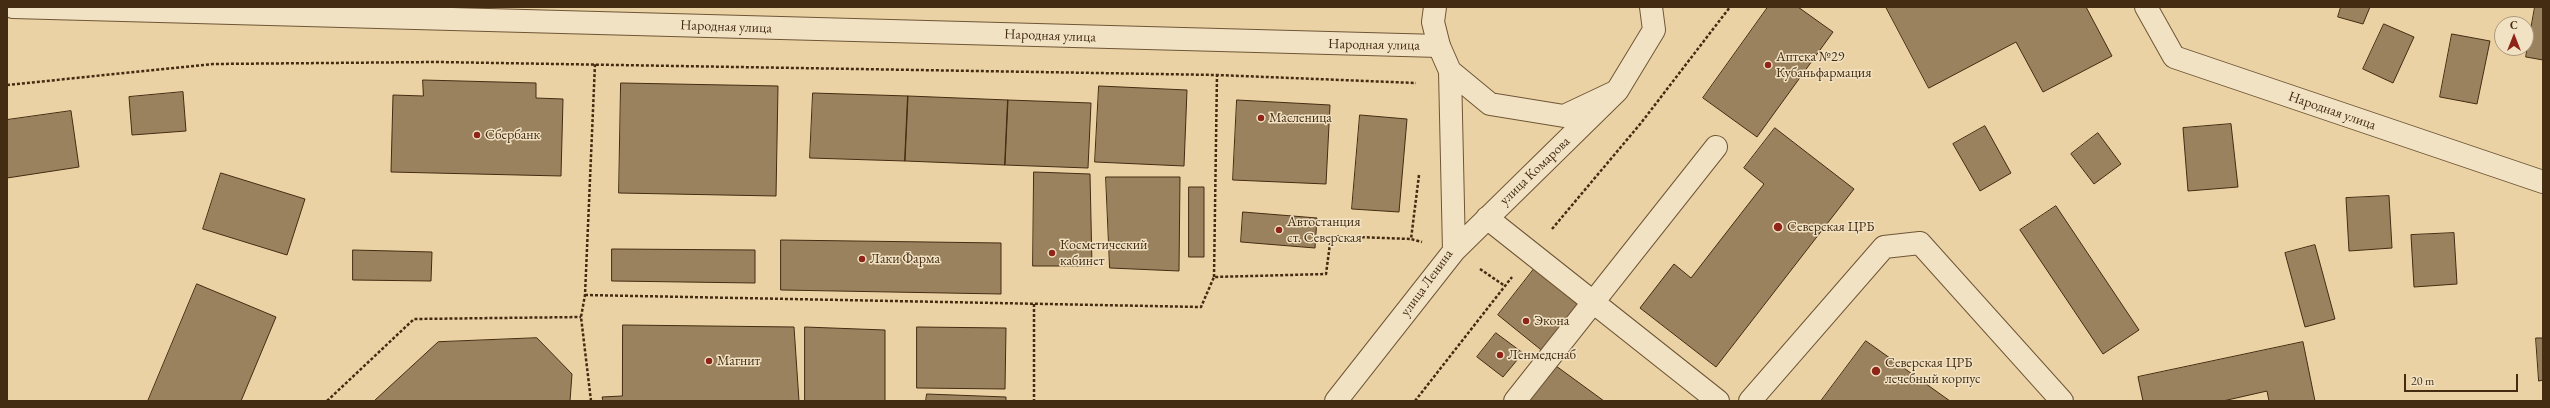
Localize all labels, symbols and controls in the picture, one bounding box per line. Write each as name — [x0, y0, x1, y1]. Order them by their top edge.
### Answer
north arrow — [2494, 16, 2534, 56]
street label: Народная улица — [680, 17, 772, 37]
text: С — [2510, 18, 2518, 32]
street label: Народная улица — [1004, 26, 1096, 46]
street label: Народная улица — [1328, 36, 1420, 54]
place label: Аптека №29 Кубаньфармация — [1776, 49, 1872, 82]
marker: Аптека №29 Кубаньфармация — [1763, 60, 1773, 70]
street label: Народная улица — [2286, 88, 2378, 134]
place label: Масленица — [1269, 110, 1332, 126]
marker: Масленица — [1256, 113, 1266, 123]
place label: Сбербанк — [485, 127, 540, 143]
marker: Сбербанк — [472, 130, 482, 140]
street label: улица Комарова — [1496, 133, 1574, 209]
place label: Автостанция ст. Северская — [1287, 214, 1362, 246]
place label: Северская ЦРБ — [1787, 219, 1874, 235]
marker: Северская ЦРБ — [1772, 221, 1784, 233]
marker: Автостанция ст. Северская — [1274, 225, 1284, 235]
place label: Косметический кабинет — [1060, 237, 1147, 270]
street label: улица Ленина — [1397, 246, 1457, 320]
marker: Косметический кабинет — [1047, 248, 1057, 258]
place label: Лаки Фарма — [870, 251, 940, 267]
marker: Лаки Фарма — [857, 254, 867, 264]
place label: Экона — [1534, 313, 1569, 329]
marker: Экона — [1521, 316, 1531, 326]
place label: Ленмедснаб — [1508, 347, 1576, 363]
marker: Ленмедснаб — [1495, 350, 1505, 360]
place label: Магнит — [717, 353, 760, 369]
place label: Северская ЦРБ лечебный корпус — [1885, 355, 1981, 388]
marker: Магнит — [704, 356, 714, 366]
marker: Северская ЦРБ лечебный корпус — [1870, 365, 1882, 377]
scale bar — [2406, 366, 2520, 392]
text: 20 m — [2411, 373, 2434, 389]

